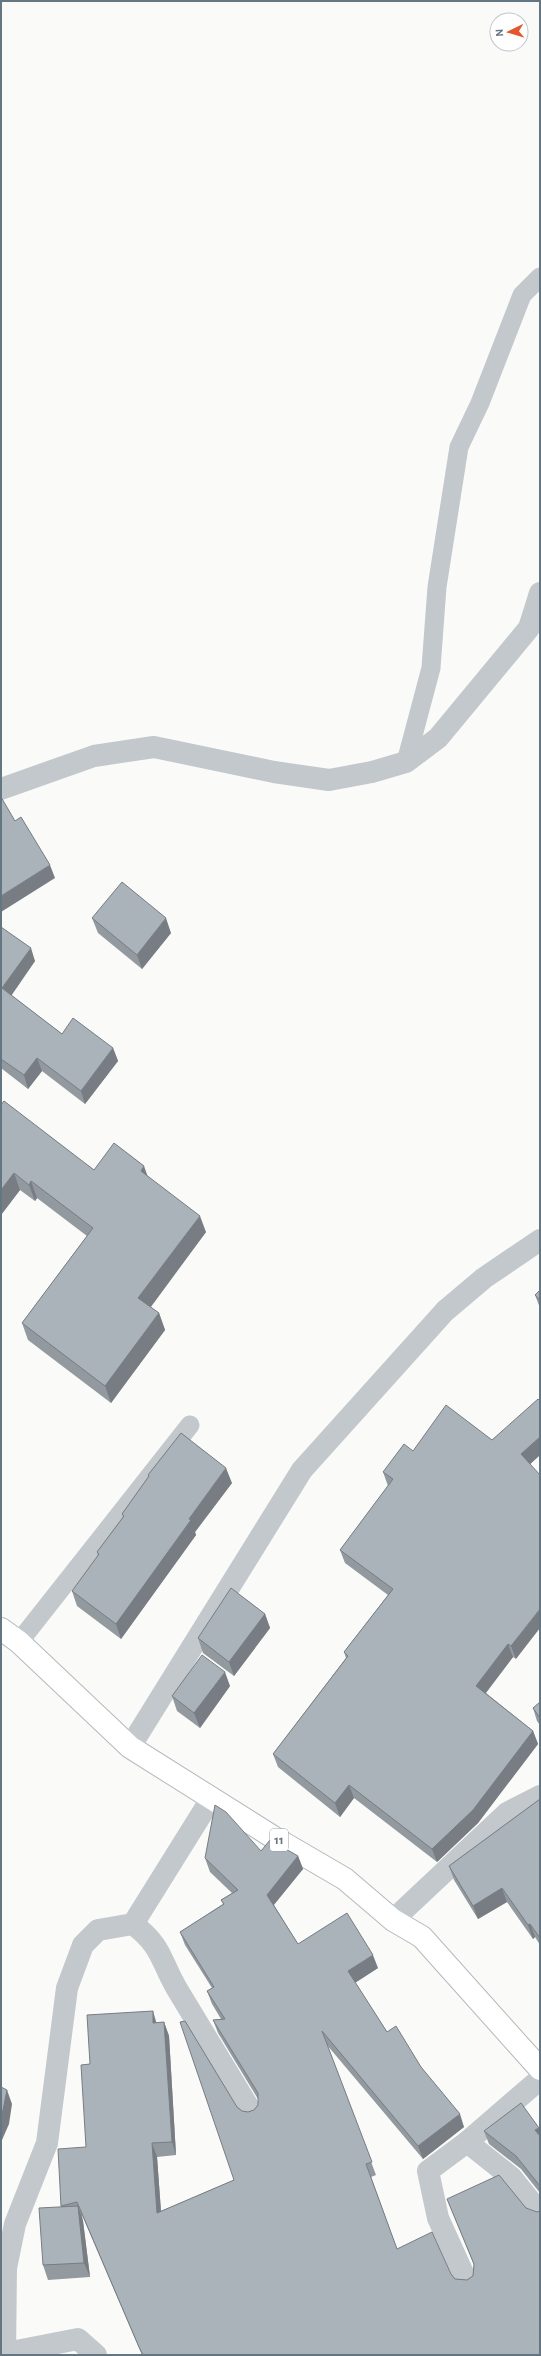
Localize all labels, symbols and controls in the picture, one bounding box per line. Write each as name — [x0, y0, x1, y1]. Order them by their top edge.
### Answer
north arrow — [489, 12, 529, 52]
text: N — [494, 29, 505, 37]
road number: 11 — [270, 1829, 288, 1851]

